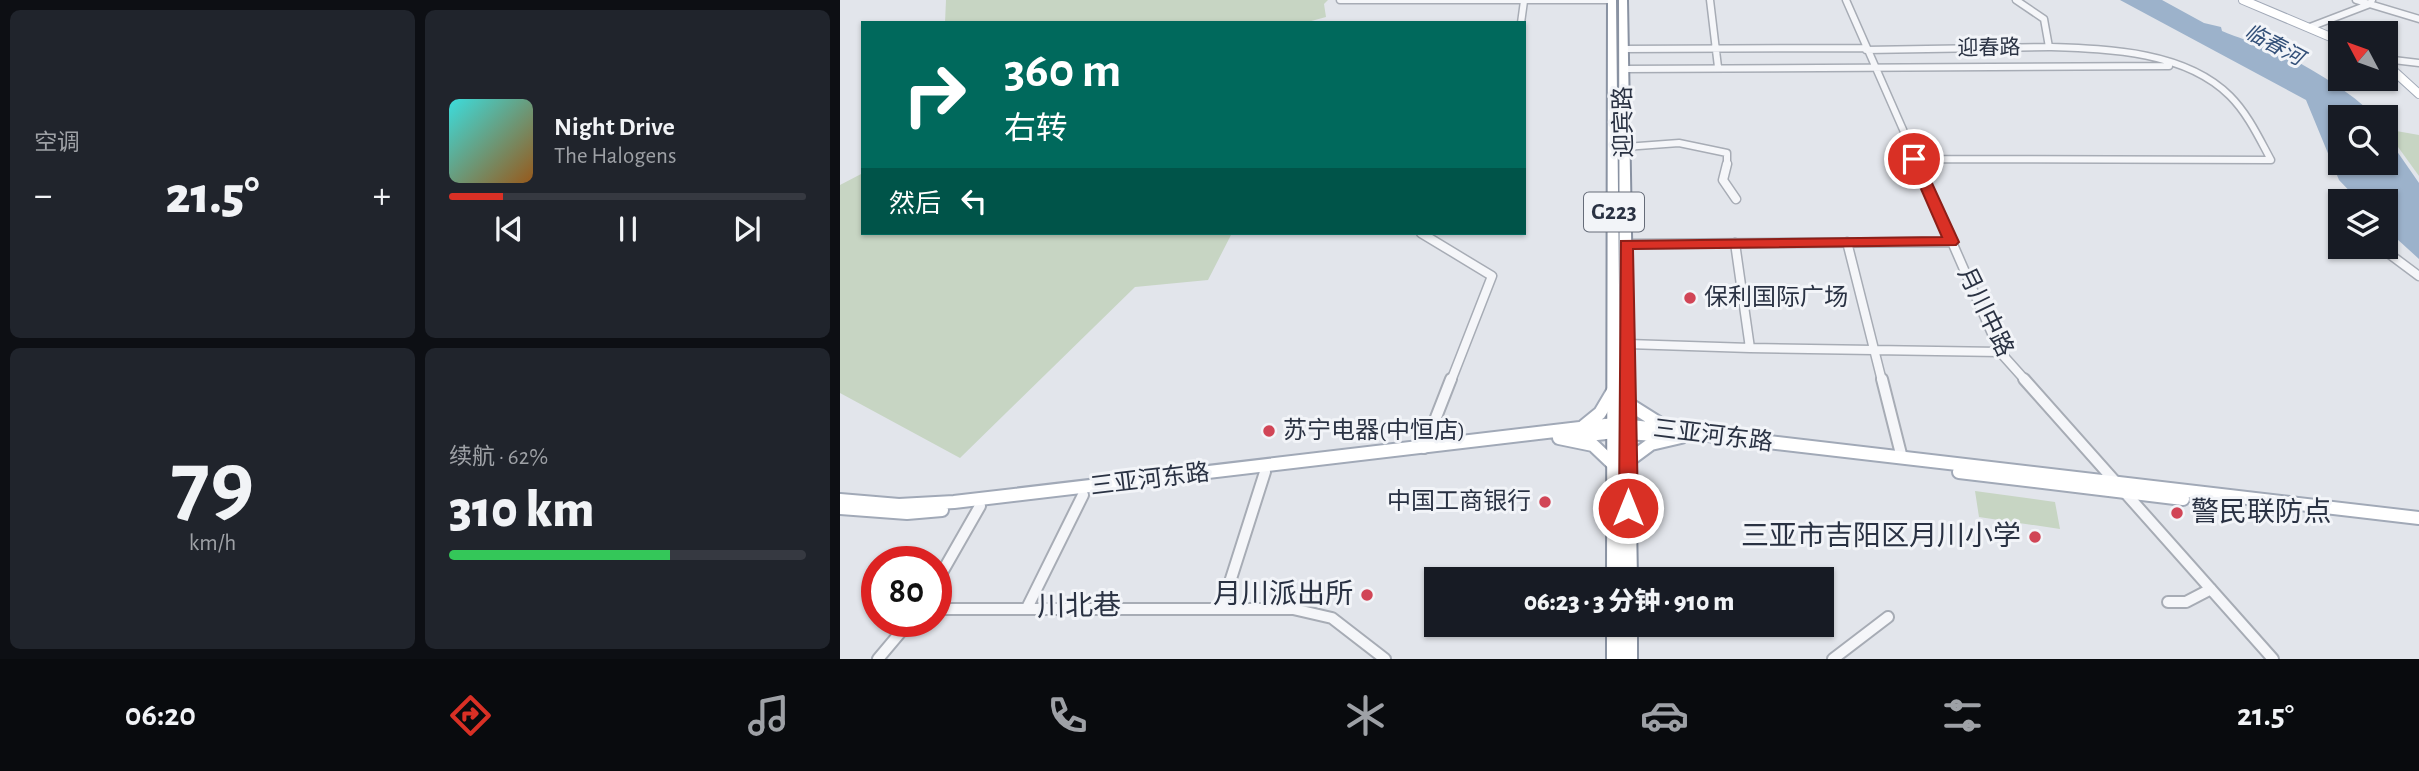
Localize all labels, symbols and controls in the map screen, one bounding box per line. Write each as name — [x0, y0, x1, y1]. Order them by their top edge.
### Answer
water label: 临春河 — [2241, 20, 2311, 71]
north arrow — [2328, 21, 2398, 91]
map controls — [2328, 21, 2398, 259]
street label: 迎春路 — [1957, 36, 2021, 59]
text: 360 m — [1004, 47, 1121, 96]
icon: right — [889, 49, 980, 140]
street label: 迎宾路 — [1609, 86, 1637, 158]
button: search — [2328, 105, 2398, 175]
text: 右转 — [1004, 113, 1068, 145]
text: Night Drive — [554, 114, 675, 140]
pin — [1884, 129, 1944, 189]
text: 空调 — [34, 132, 80, 155]
icon: arrive — [1895, 140, 1933, 178]
text: The Halogens — [554, 145, 676, 168]
text: 21.5° — [166, 170, 259, 222]
text: − — [34, 177, 52, 215]
text: + — [373, 177, 391, 215]
icon: left — [955, 182, 993, 220]
button: layers — [2328, 189, 2398, 259]
text: 然后 — [889, 191, 941, 217]
road number: G223 — [1584, 192, 1644, 232]
icon: previous — [490, 210, 528, 248]
icon: pause — [609, 210, 647, 248]
icon: next — [728, 210, 766, 248]
street label: 月川中路 — [1953, 263, 2019, 360]
place label: 保利国际广场 — [1704, 284, 1848, 310]
marker: 保利国际广场 — [1682, 290, 1698, 306]
street label: 三亚河东路 — [1652, 415, 1774, 455]
place label: 苏宁电器(中恒店) — [1283, 417, 1465, 443]
marker: 苏宁电器(中恒店) — [1261, 423, 1277, 439]
text: 79 — [171, 439, 254, 530]
text: 续航 · 62% — [449, 446, 548, 469]
street label: 三亚河东路 — [1089, 459, 1211, 499]
position arrow — [1591, 471, 1665, 545]
text: 310 km — [449, 484, 594, 536]
place label: 中国工商银行 — [1387, 488, 1531, 514]
marker: 中国工商银行 — [1537, 494, 1553, 510]
place label: 警民联防点 — [2191, 497, 2331, 527]
marker: 警民联防点 — [2169, 505, 2185, 521]
place label: 三亚市吉阳区月川小学 — [1741, 521, 2021, 551]
marker: 三亚市吉阳区月川小学 — [2027, 529, 2043, 545]
text: km/h — [189, 532, 236, 555]
speed limit sign: 80 — [861, 546, 952, 637]
place label: 月川派出所 — [1213, 579, 1353, 609]
marker: 月川派出所 — [1359, 587, 1375, 603]
text: 06:23 · 3 分钟 · 910 m — [1524, 589, 1734, 615]
street label: 川北巷 — [1037, 590, 1121, 622]
icon: directions — [446, 691, 495, 740]
icon: music — [744, 691, 793, 740]
icon: phone — [1043, 691, 1092, 740]
icon: climate — [1341, 691, 1390, 740]
icon: car — [1640, 691, 1689, 740]
icon: filters — [1938, 691, 1987, 740]
text: 06:20 — [125, 699, 196, 731]
text: 21.5° — [2237, 699, 2294, 731]

